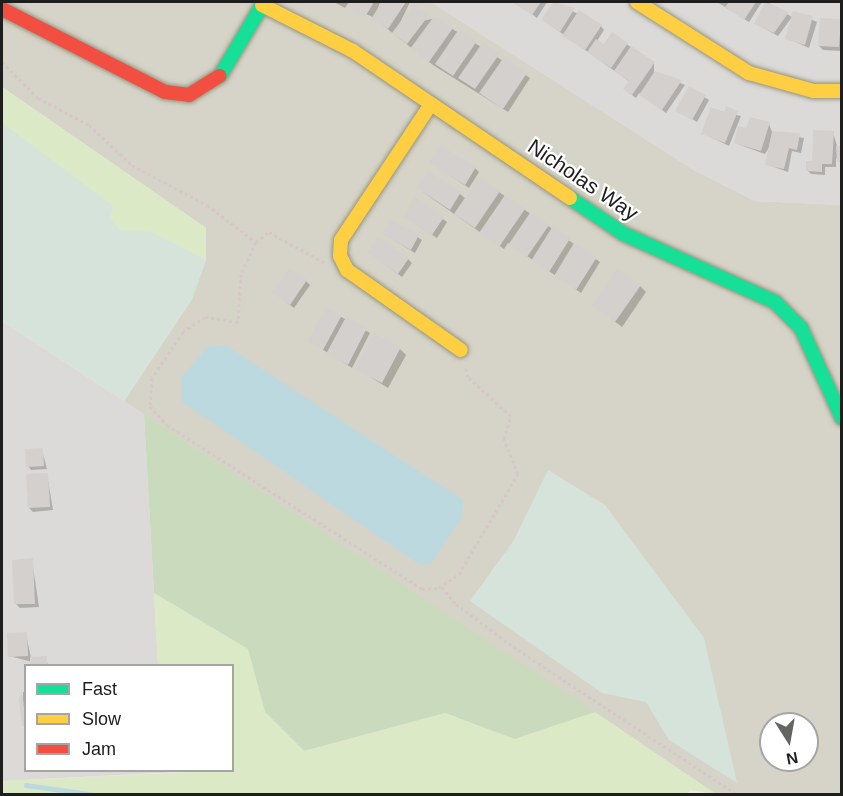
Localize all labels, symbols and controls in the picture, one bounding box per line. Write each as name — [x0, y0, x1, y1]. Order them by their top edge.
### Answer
street label: Nicholas Way — [523, 134, 643, 226]
legend — [24, 664, 234, 772]
text: Fast — [82, 679, 117, 699]
text: Slow — [82, 709, 121, 729]
north arrow — [759, 712, 819, 772]
text: Jam — [82, 739, 116, 759]
text: N — [785, 749, 799, 768]

